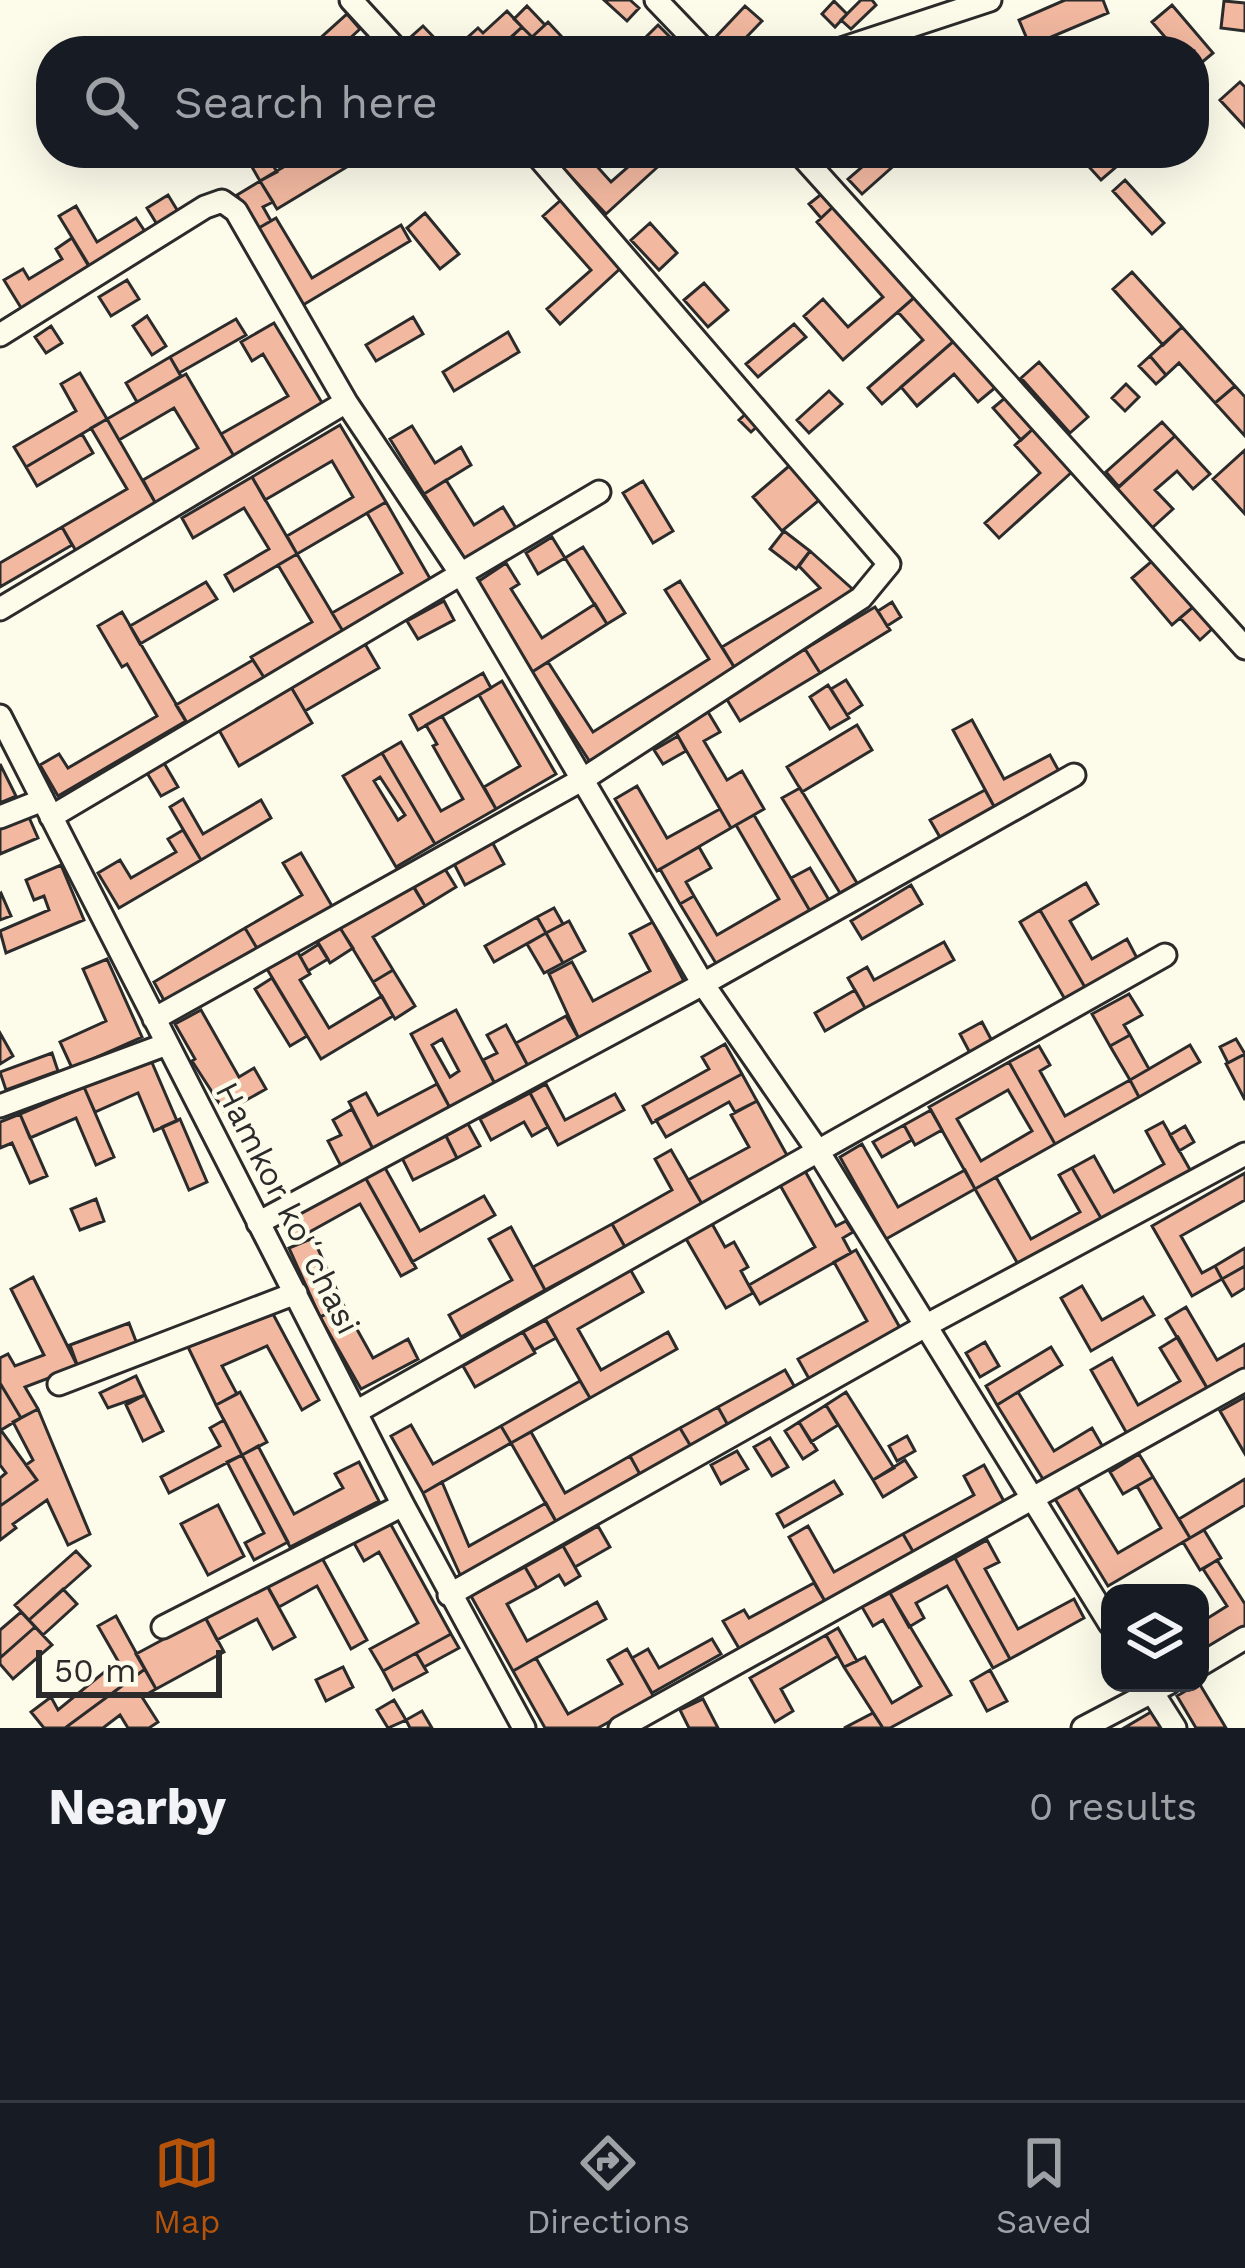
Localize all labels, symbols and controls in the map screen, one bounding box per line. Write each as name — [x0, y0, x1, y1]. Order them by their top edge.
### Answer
search box — [36, 36, 1209, 168]
icon: search — [78, 69, 144, 135]
text: Search here — [174, 76, 438, 129]
street label: Hamkor koʻchasi — [208, 1076, 368, 1340]
map controls — [1101, 1584, 1209, 1692]
button: layers — [1101, 1584, 1209, 1692]
scale bar — [36, 1644, 222, 1697]
text: 50 m — [54, 1651, 136, 1690]
text: Nearby — [48, 1777, 226, 1836]
text: 0 results — [1029, 1784, 1197, 1829]
tab: Map — [153, 2130, 220, 2241]
tab: Directions — [527, 2130, 690, 2241]
tab: Saved — [996, 2130, 1092, 2241]

